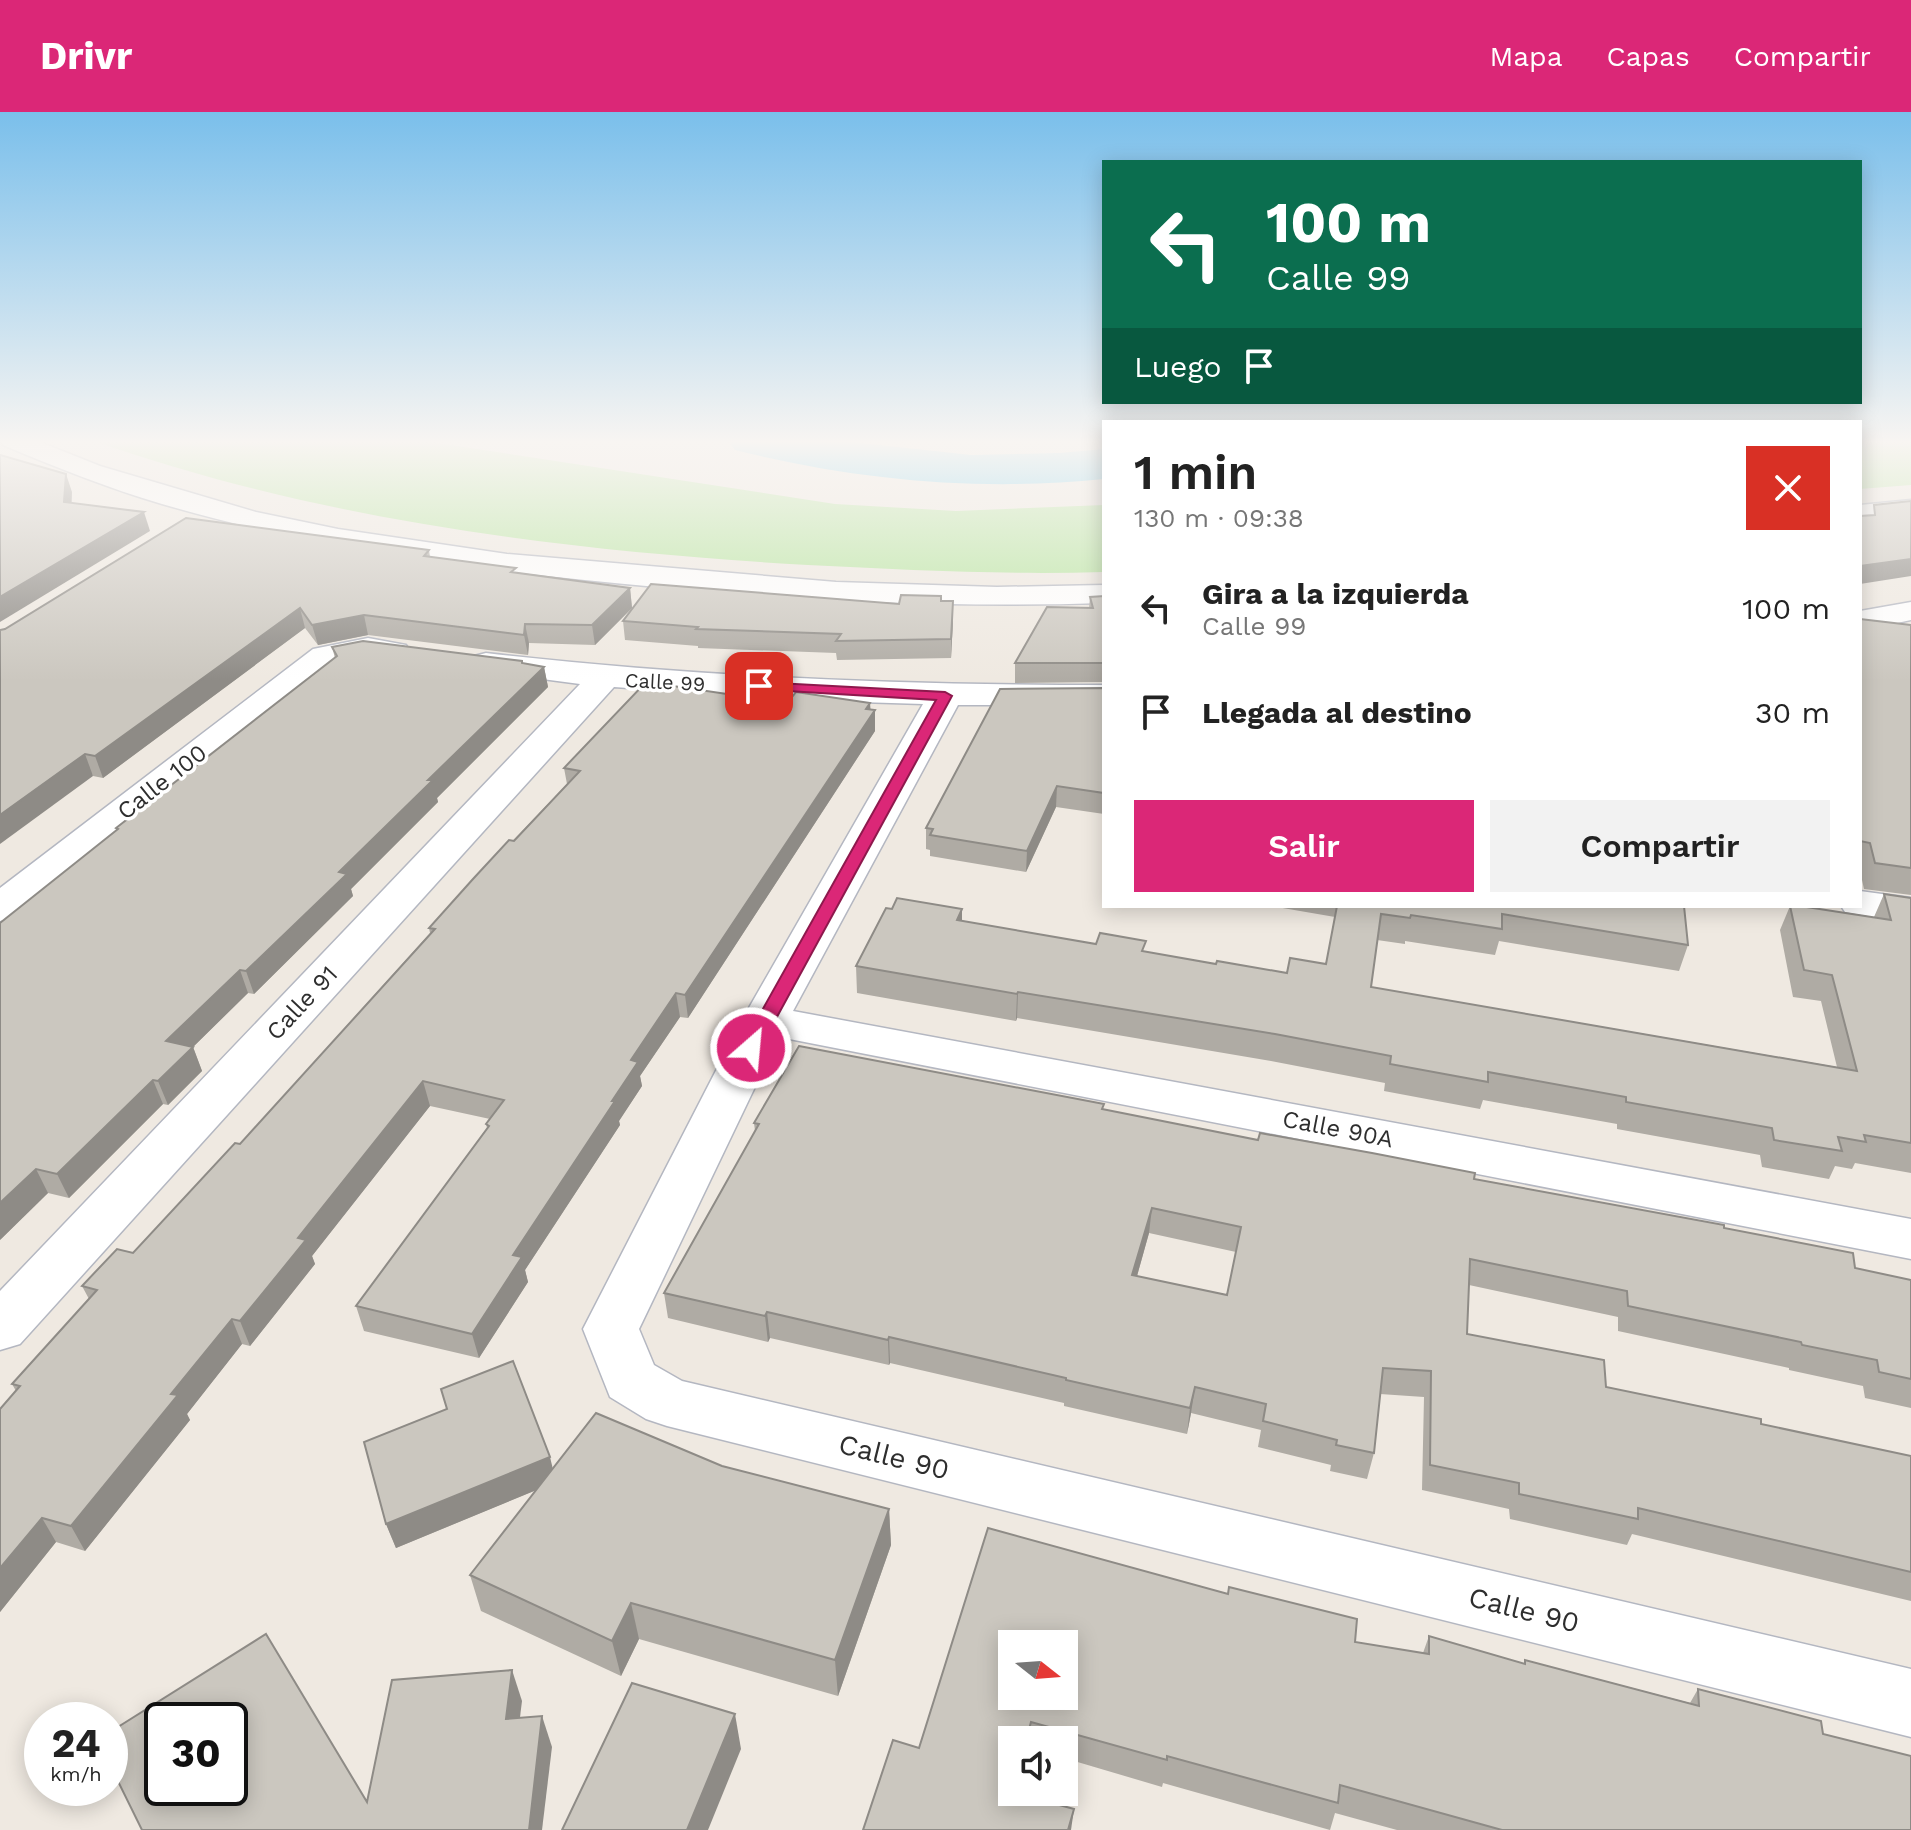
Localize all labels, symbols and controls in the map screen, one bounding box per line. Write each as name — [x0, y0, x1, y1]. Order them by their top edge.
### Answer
text: Drivr — [40, 34, 132, 78]
text: Mapa — [1489, 40, 1562, 73]
text: Capas — [1606, 40, 1690, 73]
text: Compartir — [1734, 40, 1871, 73]
text: 100 m — [1266, 190, 1431, 256]
icon: left — [1134, 192, 1238, 296]
text: Calle 99 — [1266, 257, 1411, 299]
icon: arrive — [1237, 344, 1281, 388]
text: Luego — [1134, 349, 1221, 384]
text: 1 min — [1134, 444, 1257, 501]
button: close — [1746, 446, 1830, 530]
text: 130 m · 09:38 — [1134, 503, 1304, 533]
text: Gira a la izquierda — [1202, 576, 1469, 611]
icon: left — [1134, 586, 1178, 630]
text: 100 m — [1742, 591, 1830, 626]
text: Calle 99 — [1202, 611, 1306, 641]
pin — [725, 652, 793, 720]
icon: arrive — [737, 664, 781, 708]
street label: Calle 99 — [624, 668, 706, 696]
icon: arrive — [1134, 690, 1178, 734]
text: Llegada al destino — [1202, 695, 1472, 730]
text: 30 m — [1755, 695, 1830, 730]
street label: Calle 100 — [112, 738, 212, 826]
button: Salir — [1134, 800, 1474, 892]
button: Compartir — [1490, 800, 1830, 892]
street label: Calle 91 — [261, 960, 343, 1046]
position arrow — [709, 1006, 793, 1090]
street label: Calle 90A — [1280, 1105, 1396, 1153]
street label: Calle 90 — [835, 1427, 953, 1487]
street label: Calle 90 — [1465, 1580, 1583, 1640]
north arrow — [998, 1630, 1078, 1710]
map controls — [998, 1630, 1078, 1806]
speed limit sign: 30 — [144, 1702, 248, 1806]
text: 24 — [51, 1720, 101, 1767]
button: sound — [998, 1726, 1078, 1806]
text: km/h — [50, 1762, 102, 1786]

